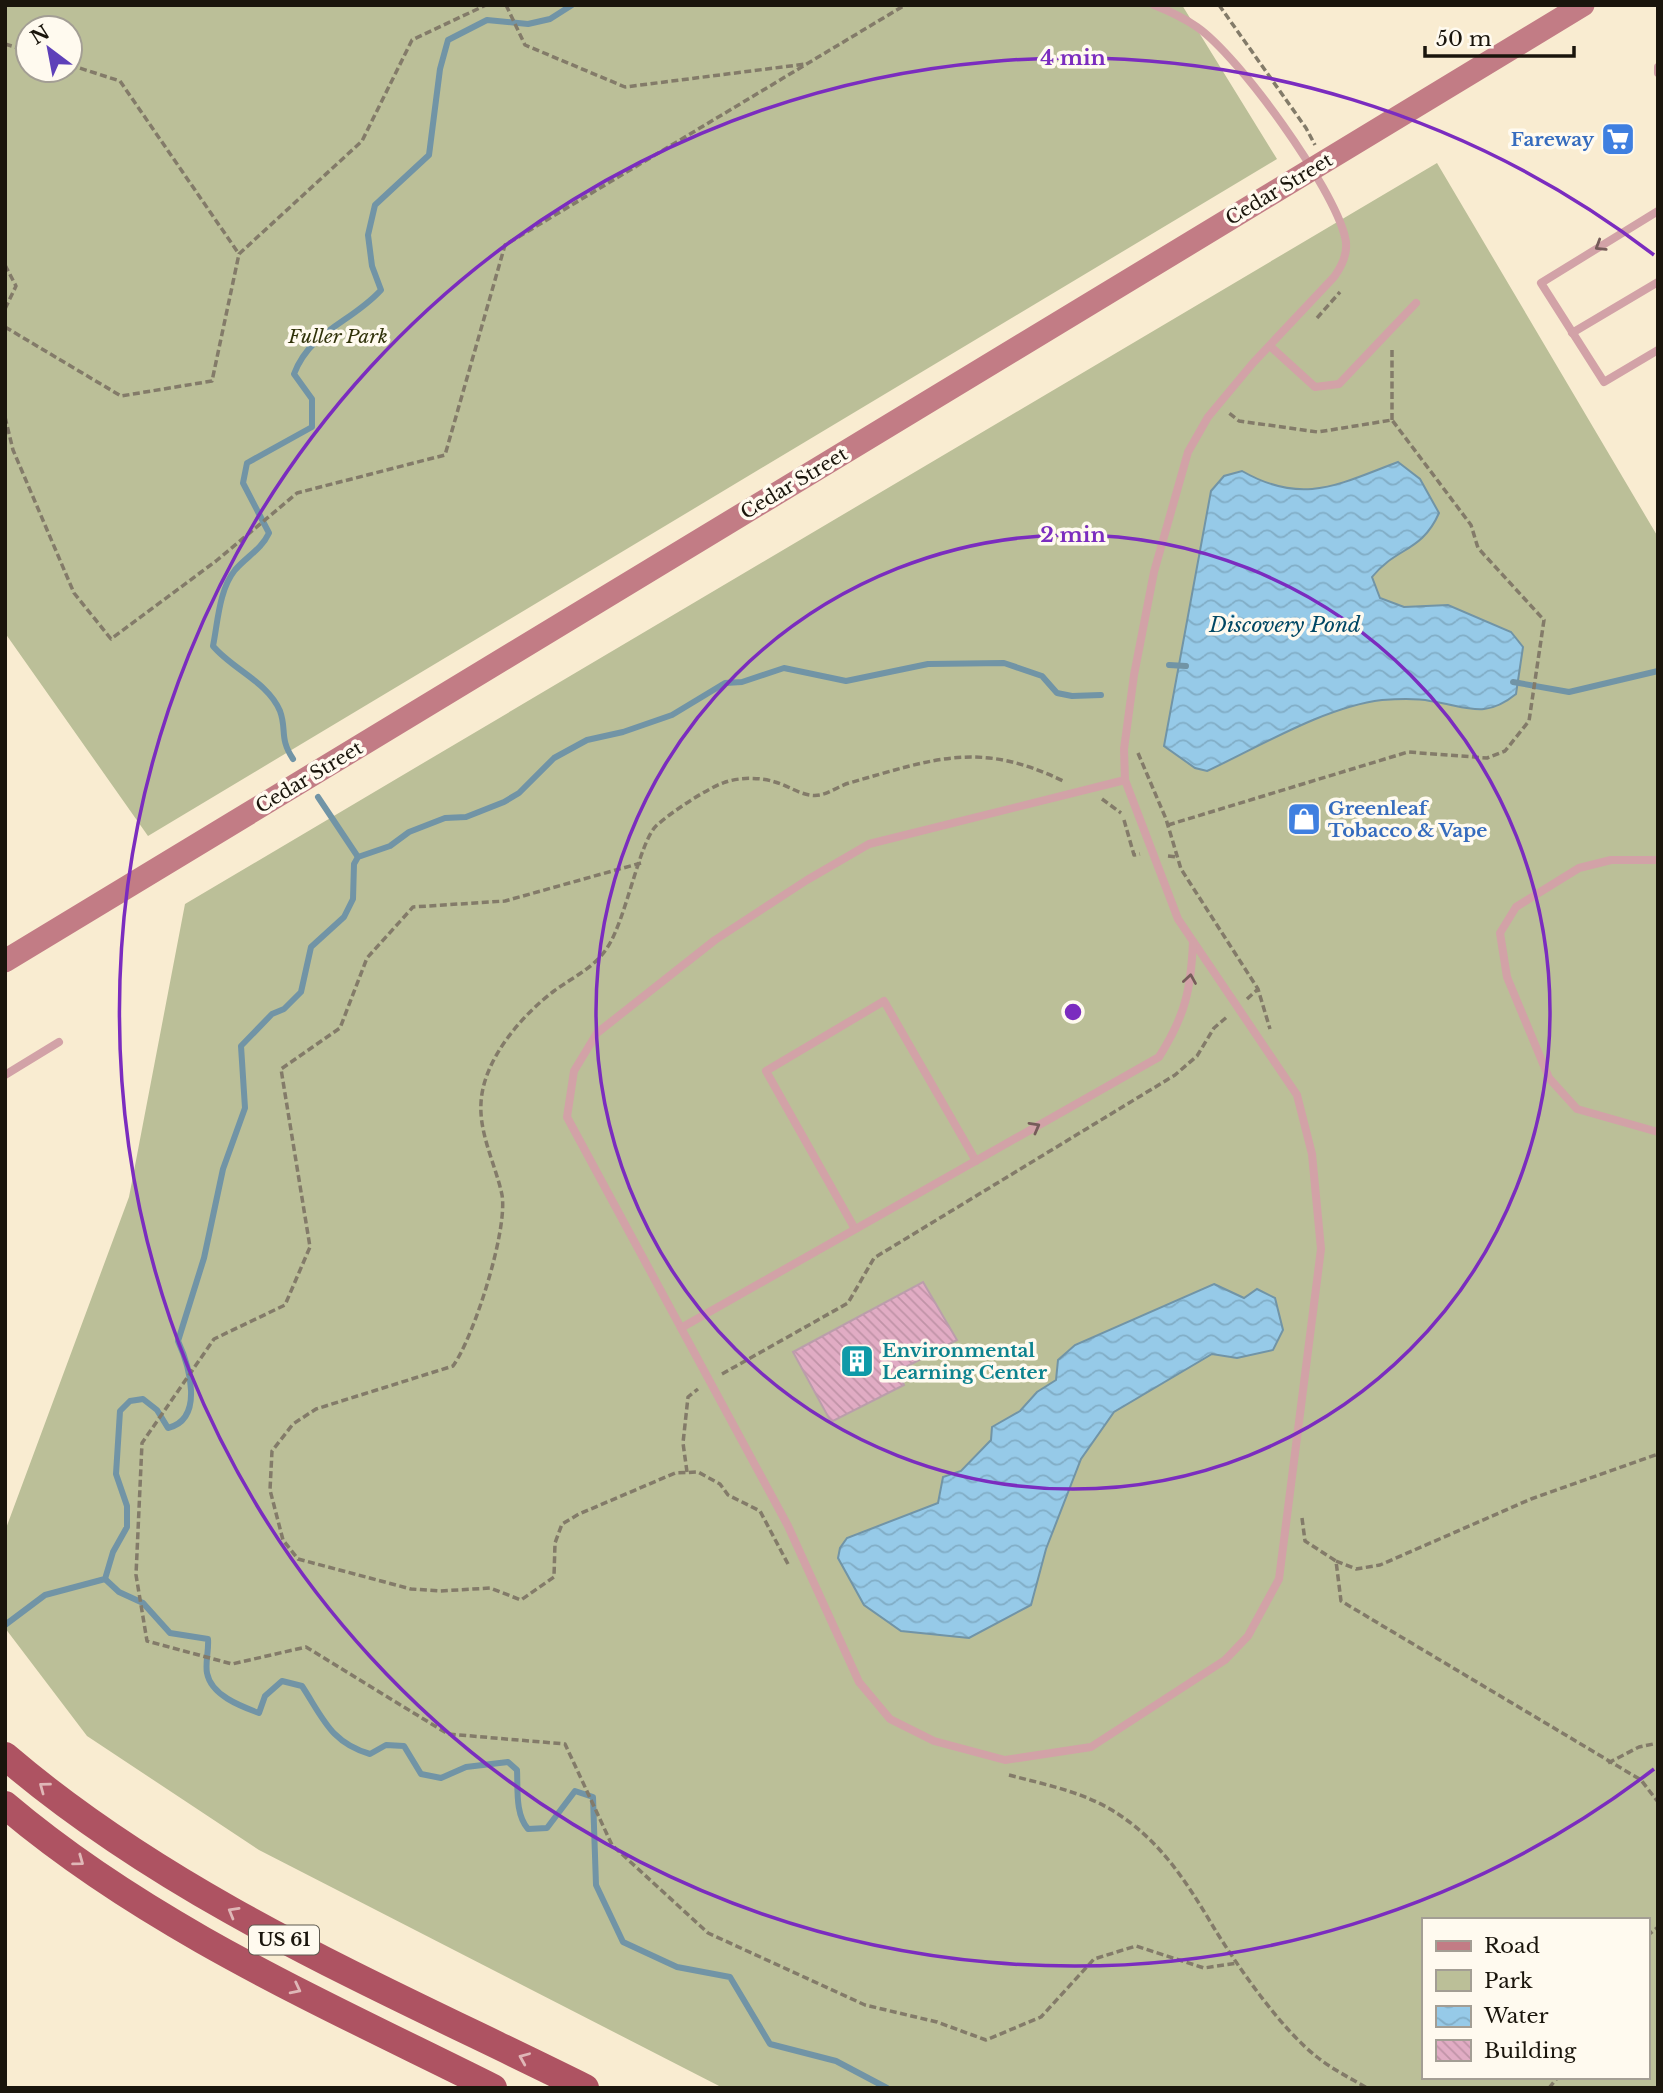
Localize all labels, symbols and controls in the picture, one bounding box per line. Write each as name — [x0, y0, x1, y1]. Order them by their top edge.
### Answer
north arrow — [14, 14, 84, 84]
scale bar — [1425, 14, 1574, 58]
text: N — [27, 20, 54, 49]
text: 50 m — [1436, 26, 1492, 52]
text: 4 min — [1040, 45, 1106, 71]
supermarket icon: Fareway — [1599, 120, 1637, 158]
place label: Fareway — [1511, 128, 1595, 151]
street label: Cedar Street — [1221, 148, 1337, 230]
one-way arrow — [1594, 238, 1607, 251]
park label: Fuller Park — [287, 325, 388, 348]
street label: Cedar Street — [736, 442, 852, 524]
text: 2 min — [1040, 522, 1106, 548]
water label: Discovery Pond — [1208, 612, 1361, 638]
street label: Cedar Street — [251, 736, 367, 818]
place label: Greenleaf Tobacco & Vape — [1328, 797, 1487, 842]
shop icon: Greenleaf Tobacco & Vape — [1285, 800, 1323, 838]
one-way arrow — [1182, 973, 1197, 985]
centre of rings — [1061, 1000, 1085, 1024]
one-way arrow — [1028, 1122, 1041, 1135]
place label: Environmental Learning Center — [882, 1339, 1048, 1384]
building icon: Environmental Learning Center — [838, 1342, 876, 1380]
one-way arrow — [39, 1782, 51, 1795]
one-way arrow — [71, 1853, 84, 1866]
one-way arrow — [228, 1907, 241, 1920]
legend — [1422, 1918, 1649, 2079]
road number: US 61 — [249, 1926, 319, 1954]
text: Road — [1484, 1933, 1540, 1959]
text: Park — [1484, 1968, 1533, 1994]
one-way arrow — [289, 1980, 301, 1994]
text: Water — [1483, 2003, 1548, 2029]
text: Building — [1484, 2038, 1577, 2064]
one-way arrow — [519, 2053, 531, 2067]

